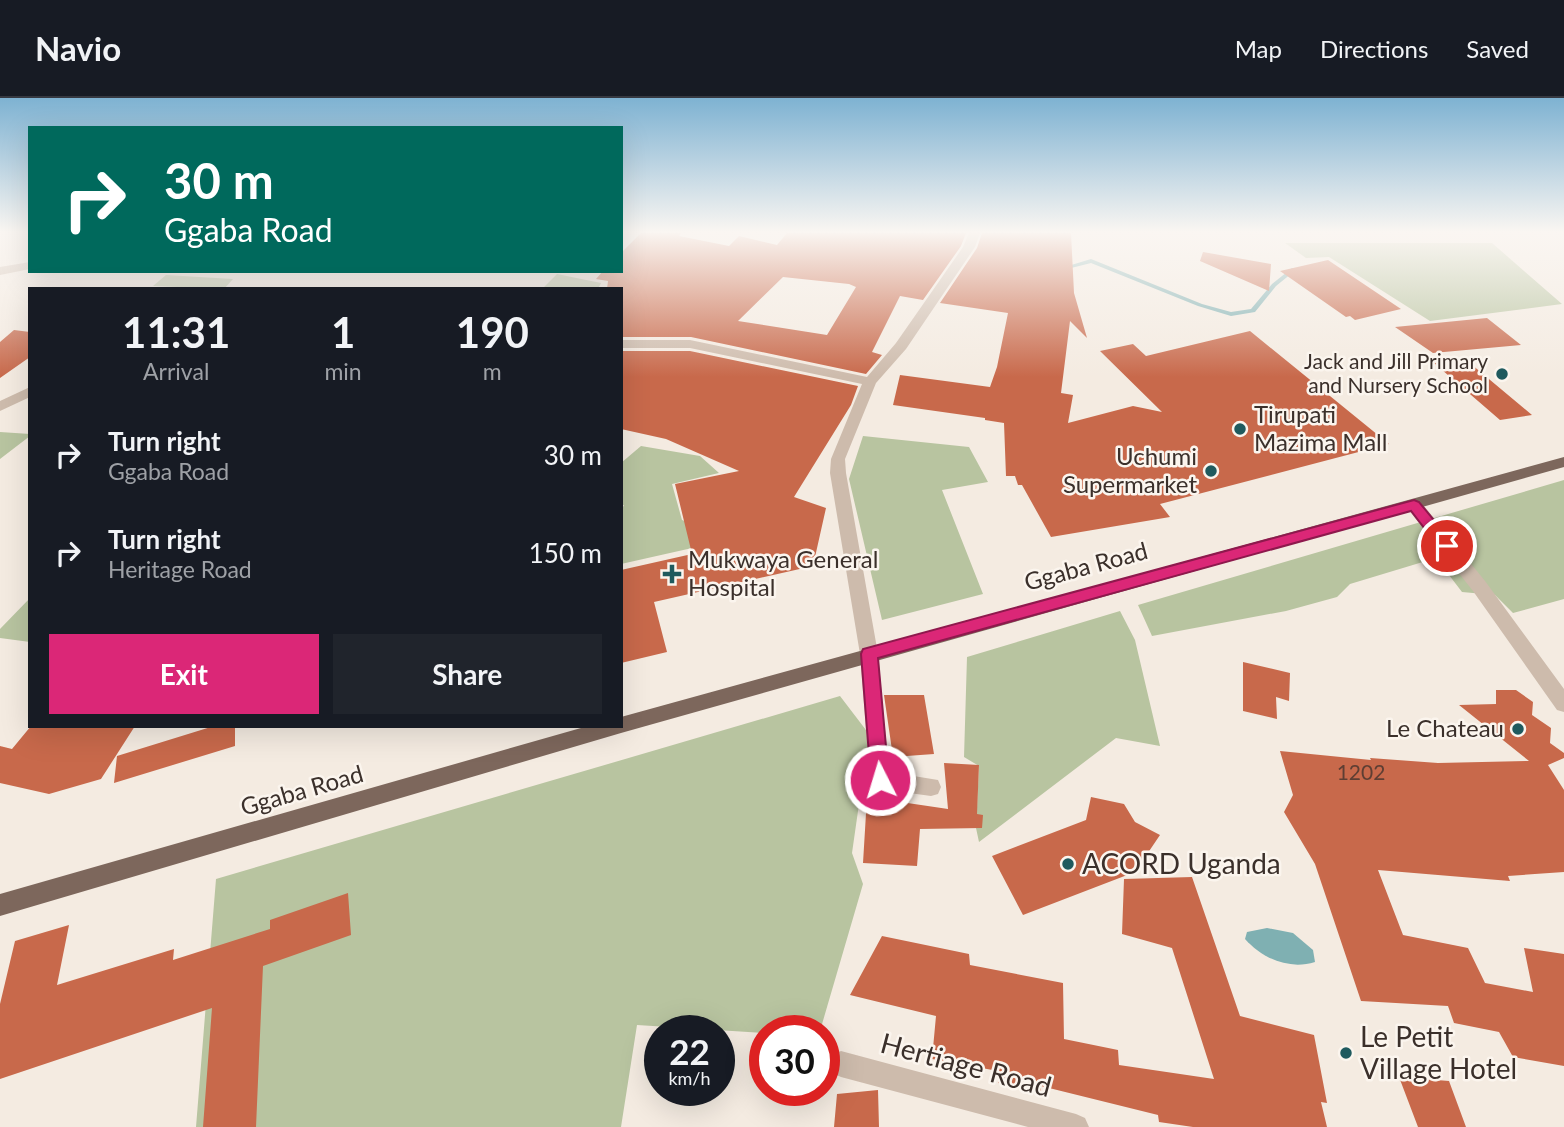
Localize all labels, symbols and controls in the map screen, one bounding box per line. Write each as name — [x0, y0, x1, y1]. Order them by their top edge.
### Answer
text: Navio — [35, 28, 121, 68]
text: Map — [1235, 34, 1282, 63]
text: Directions — [1320, 34, 1428, 63]
text: Saved — [1466, 34, 1529, 63]
text: 30 m — [164, 151, 274, 209]
icon: right — [49, 154, 140, 245]
text: Ggaba Road — [164, 210, 333, 249]
text: 11:31 — [122, 307, 230, 357]
text: 1 — [331, 307, 355, 357]
text: 190 — [456, 307, 529, 357]
place label: Jack and Jill Primary and Nursery School — [1304, 348, 1488, 397]
text: Arrival — [143, 357, 209, 385]
text: min — [324, 357, 362, 385]
text: m — [483, 357, 502, 385]
marker: Jack and Jill Primary and Nursery School — [1494, 366, 1510, 382]
place label: Tirupati Mazima Mall — [1254, 399, 1387, 456]
marker: Tirupati Mazima Mall — [1232, 421, 1248, 437]
text: Turn right — [108, 425, 221, 457]
icon: right — [49, 436, 87, 474]
text: 30 m — [544, 439, 602, 471]
place label: Uchumi Supermarket — [1063, 441, 1197, 498]
text: Ggaba Road — [108, 457, 229, 485]
marker: Uchumi Supermarket — [1203, 463, 1219, 479]
pin — [1417, 516, 1477, 576]
text: Turn right — [108, 523, 221, 555]
icon: arrive — [1428, 527, 1466, 565]
icon: right — [49, 534, 87, 572]
street label: Ggaba Road — [1021, 535, 1150, 596]
text: 150 m — [529, 537, 602, 569]
place label: Mukwaya General Hospital — [688, 544, 878, 601]
text: Heritage Road — [108, 555, 252, 583]
marker: Mukwaya General Hospital — [662, 564, 682, 584]
button: Exit — [49, 634, 319, 714]
button: Share — [333, 634, 602, 714]
place label: Le Chateau — [1386, 713, 1504, 742]
marker: Le Chateau — [1510, 721, 1526, 737]
position arrow — [843, 743, 917, 817]
street label: Ggaba Road — [237, 758, 366, 821]
house number: 1202 — [1337, 759, 1385, 784]
place label: ACORD Uganda — [1082, 846, 1281, 880]
marker: ACORD Uganda — [1060, 856, 1076, 872]
speed limit sign: 30 — [749, 1015, 840, 1106]
place label: Le Petit Village Hotel — [1360, 1019, 1517, 1085]
street label: Hertiage Road — [877, 1025, 1055, 1103]
text: 22 — [669, 1030, 710, 1072]
marker: Le Petit Village Hotel — [1338, 1045, 1354, 1061]
text: km/h — [668, 1067, 711, 1089]

